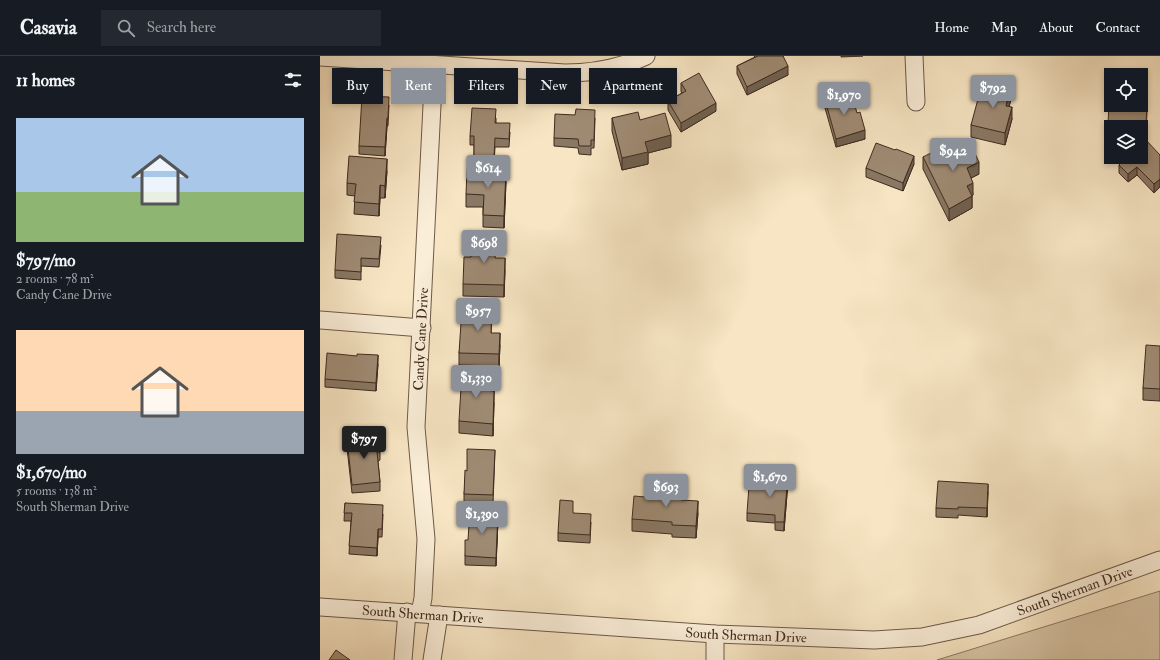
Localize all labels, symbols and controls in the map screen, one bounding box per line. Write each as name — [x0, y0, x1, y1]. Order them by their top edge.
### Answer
search box — [101, 10, 381, 46]
text: Casavia — [20, 16, 77, 40]
icon: search — [115, 17, 137, 39]
text: Search here — [147, 18, 216, 37]
text: Home — [934, 19, 969, 36]
text: Map — [991, 19, 1017, 36]
text: About — [1039, 19, 1073, 36]
text: Contact — [1095, 19, 1140, 36]
chip: Buy — [332, 68, 383, 104]
chip: Rent — [391, 68, 446, 104]
chip: Filters — [454, 68, 518, 104]
chip: New — [526, 68, 581, 104]
chip: Apartment — [589, 68, 677, 104]
map controls — [1104, 68, 1148, 164]
button: locate — [1104, 68, 1148, 112]
icon: filters — [282, 69, 304, 91]
text: 11 homes — [16, 70, 75, 91]
pin: $792 — [969, 75, 1017, 109]
text: $792 — [980, 80, 1006, 96]
pin: $1,970 — [811, 82, 877, 116]
text: $1,970 — [827, 87, 861, 103]
button: layers — [1104, 120, 1148, 164]
pin: $942 — [929, 138, 977, 172]
text: $942 — [939, 143, 967, 159]
icon: home — [124, 144, 196, 216]
pin: $614 — [464, 155, 512, 189]
text: $614 — [475, 160, 501, 176]
pin: $698 — [460, 230, 508, 264]
text: $698 — [471, 235, 497, 251]
text: $797/mo — [16, 250, 75, 271]
text: 2 rooms · 78 m² — [16, 271, 94, 287]
text: Candy Cane Drive — [16, 287, 112, 303]
street label: Candy Cane Drive — [409, 287, 431, 391]
pin: $957 — [454, 298, 502, 332]
text: $957 — [465, 303, 491, 319]
icon: home — [124, 356, 196, 428]
pin: $1,330 — [443, 365, 509, 399]
text: $1,330 — [460, 370, 492, 386]
pin: $797 — [340, 426, 388, 460]
text: $797 — [351, 431, 377, 447]
text: $1,670/mo — [16, 462, 87, 483]
pin: $1,670 — [737, 464, 803, 498]
text: $1,670 — [753, 469, 787, 485]
pin: $693 — [642, 474, 690, 508]
text: $693 — [653, 479, 679, 495]
text: 5 rooms · 138 m² — [16, 483, 97, 499]
text: South Sherman Drive — [16, 499, 129, 515]
pin: $1,390 — [449, 501, 515, 535]
text: $1,390 — [465, 506, 499, 522]
street label: South Sherman Drive — [1014, 562, 1135, 619]
street label: South Sherman Drive — [361, 601, 484, 627]
street label: South Sherman Drive — [685, 623, 807, 646]

